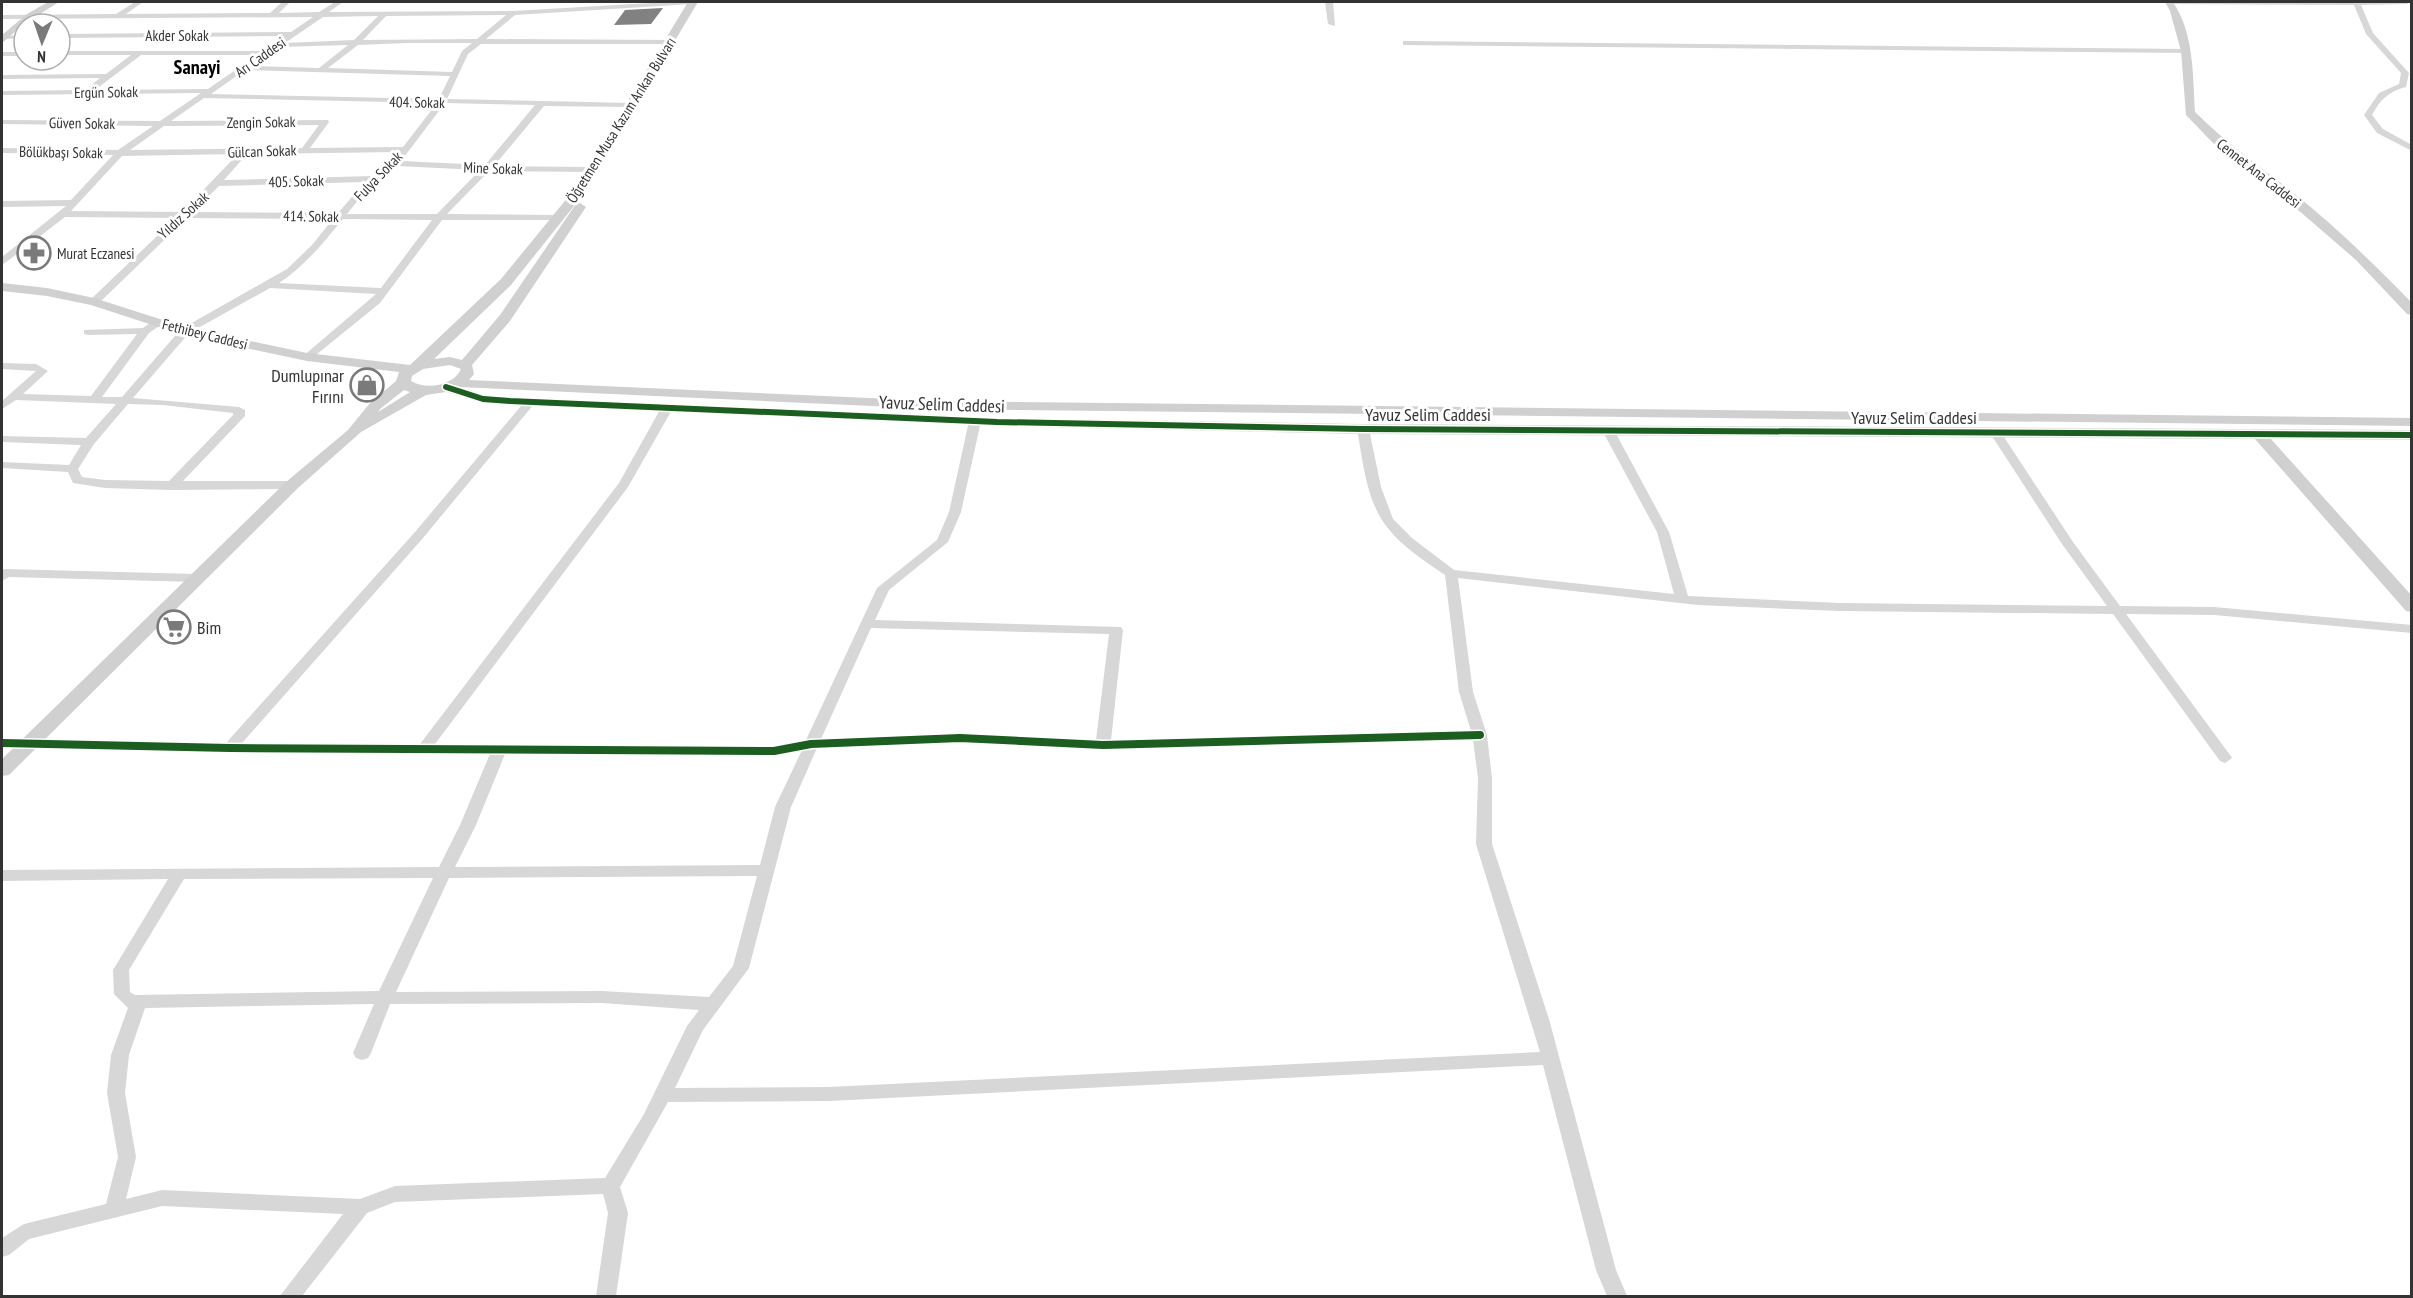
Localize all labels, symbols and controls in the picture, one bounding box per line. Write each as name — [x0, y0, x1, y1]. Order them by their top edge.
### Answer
north arrow — [12, 12, 72, 72]
street label: Akder Sokak — [145, 26, 209, 45]
street label: Arı Caddesi — [231, 33, 289, 81]
street label: Öğretmen Musa Kazım Arıkan Bulvarı — [562, 34, 680, 206]
text: N — [37, 47, 46, 67]
district label: Sanayi — [174, 54, 220, 80]
street label: Ergün Sokak — [74, 82, 138, 102]
street label: 404. Sokak — [389, 92, 445, 112]
street label: Zengin Sokak — [226, 112, 296, 132]
street label: Güven Sokak — [49, 113, 115, 133]
street label: Cennet Ana Caddesi — [2213, 134, 2305, 212]
street label: Gülcan Sokak — [227, 140, 297, 162]
street label: Bölükbaşı Sokak — [19, 142, 103, 162]
street label: Fulya Sokak — [350, 147, 406, 205]
street label: Mine Sokak — [463, 157, 523, 179]
street label: 405. Sokak — [268, 171, 324, 191]
street label: Yıldız Sokak — [154, 187, 213, 243]
street label: 414. Sokak — [283, 206, 339, 226]
pharmacy icon: Murat Eczanesi — [16, 235, 52, 271]
place label: Murat Eczanesi — [57, 244, 135, 263]
street label: Fethibey Caddesi — [160, 314, 250, 354]
place label: Dumlupınar Fırını — [271, 364, 344, 408]
shop icon: Dumlupınar Fırını — [349, 367, 385, 403]
street label: Yavuz Selim Caddesi — [879, 390, 1005, 418]
street label: Yavuz Selim Caddesi — [1365, 403, 1491, 426]
street label: Yavuz Selim Caddesi — [1851, 406, 1977, 429]
supermarket icon: Bim — [156, 609, 192, 645]
place label: Bim — [197, 616, 221, 639]

